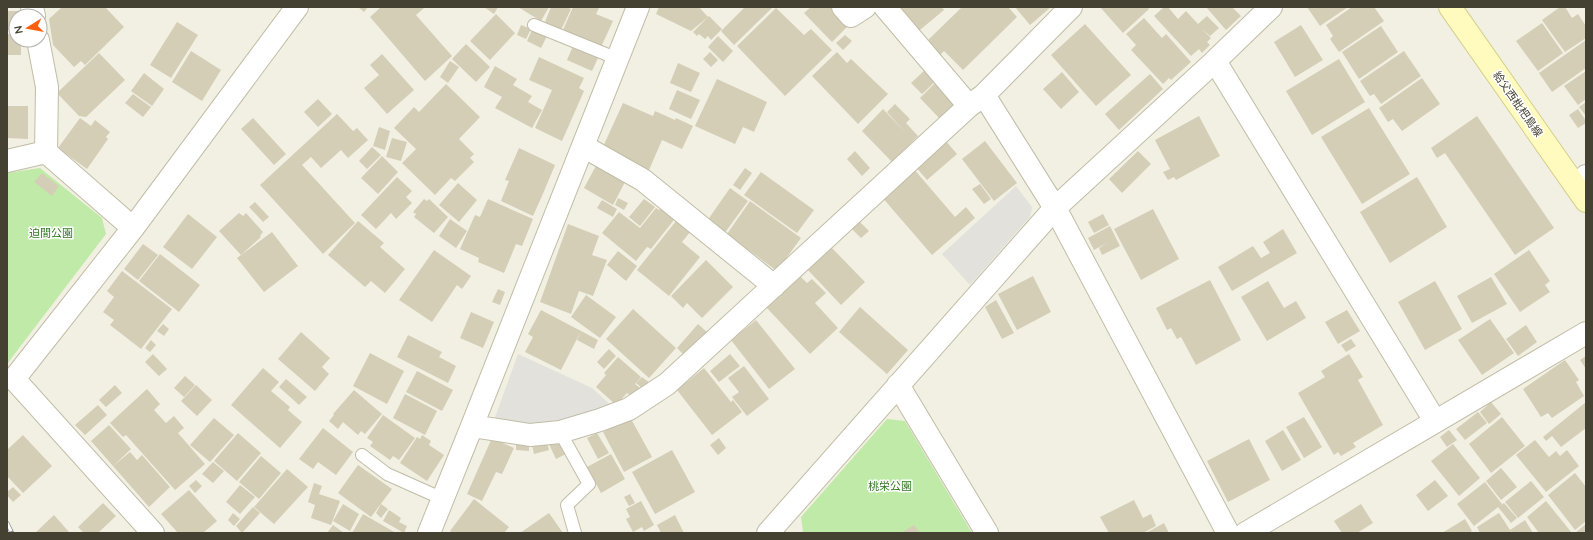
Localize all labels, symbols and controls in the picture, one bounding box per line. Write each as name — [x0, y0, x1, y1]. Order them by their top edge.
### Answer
north arrow — [8, 8, 48, 48]
text: N — [11, 25, 26, 35]
street label: 給父西枇杷島線 — [1490, 68, 1546, 140]
park label: 迫間公園 — [29, 226, 73, 240]
park label: 桃栄公園 — [868, 479, 912, 493]

